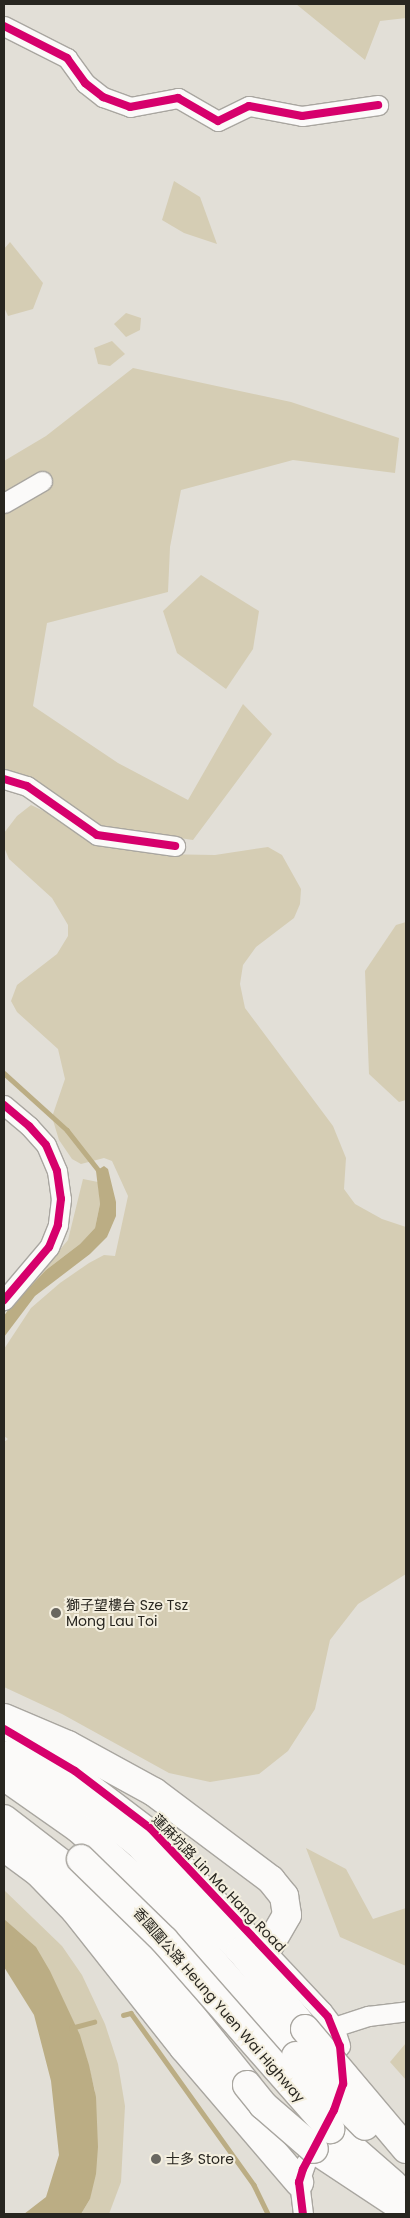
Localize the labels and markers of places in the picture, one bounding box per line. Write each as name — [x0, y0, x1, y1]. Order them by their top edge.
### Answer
place label: 獅子望樓台 Sze Tsz Mong Lau Toi — [66, 1597, 188, 1630]
marker: 獅子望樓台 Sze Tsz Mong Lau Toi — [50, 1607, 62, 1619]
place label: 士多 Store — [166, 2151, 234, 2167]
marker: 士多 Store — [150, 2153, 162, 2165]

